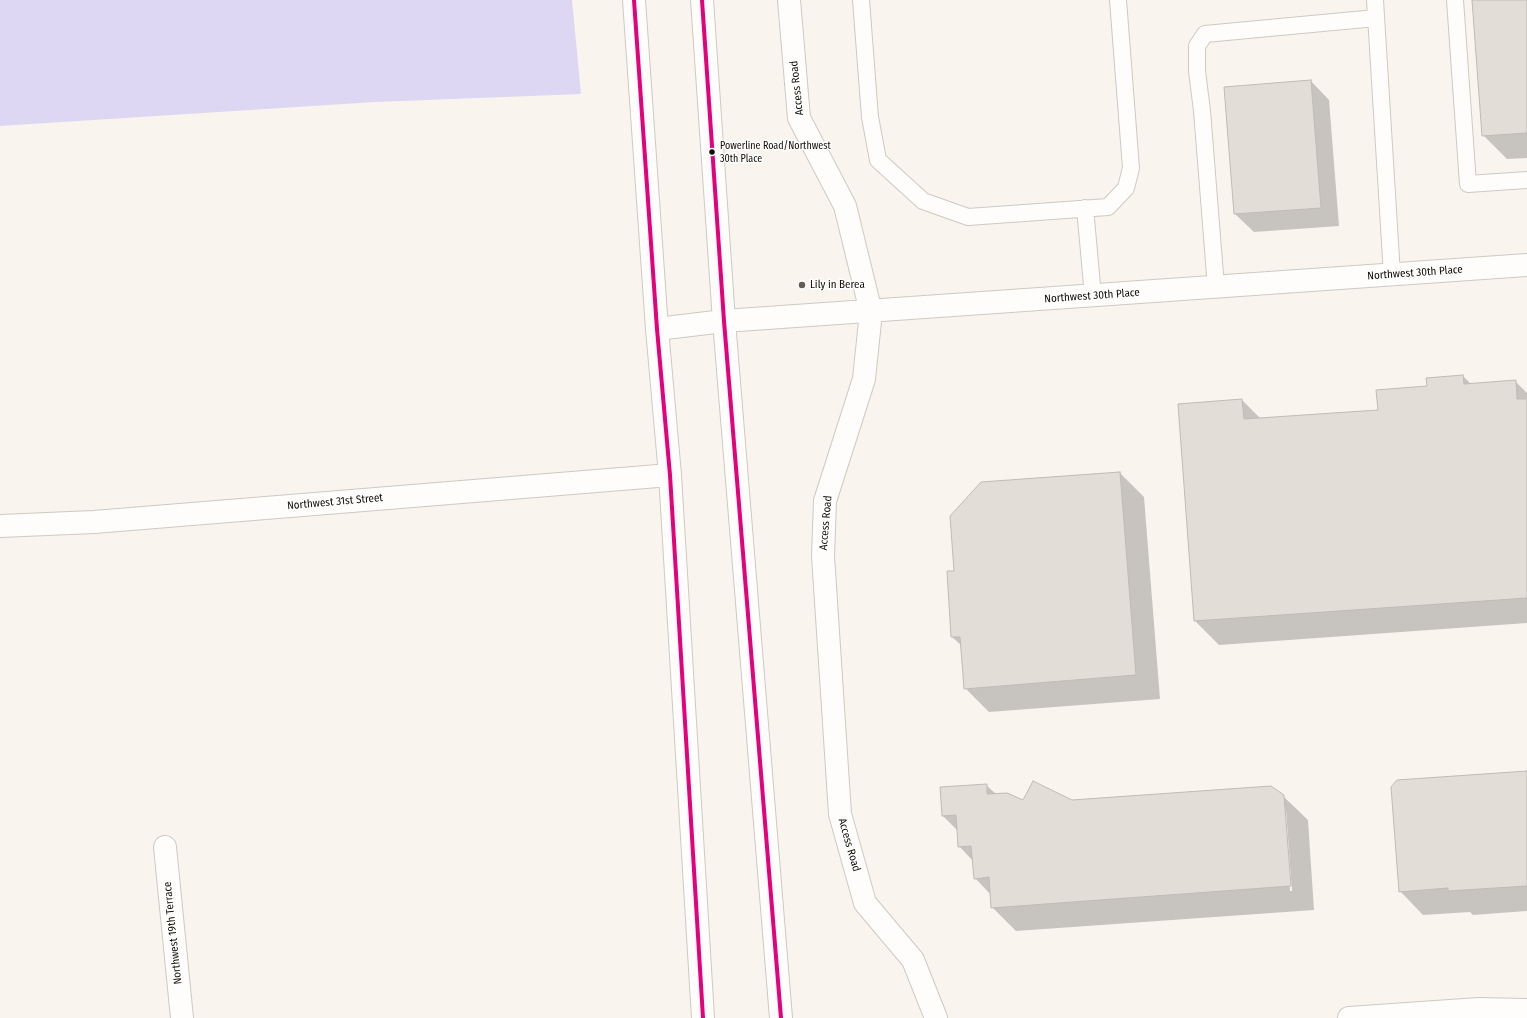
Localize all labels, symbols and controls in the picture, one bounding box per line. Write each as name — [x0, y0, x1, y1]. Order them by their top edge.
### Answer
street label: Access Road — [788, 60, 806, 116]
place label: Powerline Road/Northwest 30th Place — [720, 140, 831, 164]
marker: Powerline Road/Northwest 30th Place — [707, 147, 717, 157]
street label: Northwest 30th Place — [1367, 263, 1463, 283]
place label: Lily in Berea — [810, 278, 865, 292]
marker: Lily in Berea — [797, 280, 807, 290]
street label: Northwest 30th Place — [1044, 286, 1140, 306]
street label: Northwest 31st Street — [287, 491, 383, 513]
street label: Access Road — [817, 495, 835, 551]
street label: Access Road — [835, 817, 863, 873]
street label: Northwest 19th Terrace — [161, 881, 185, 985]

